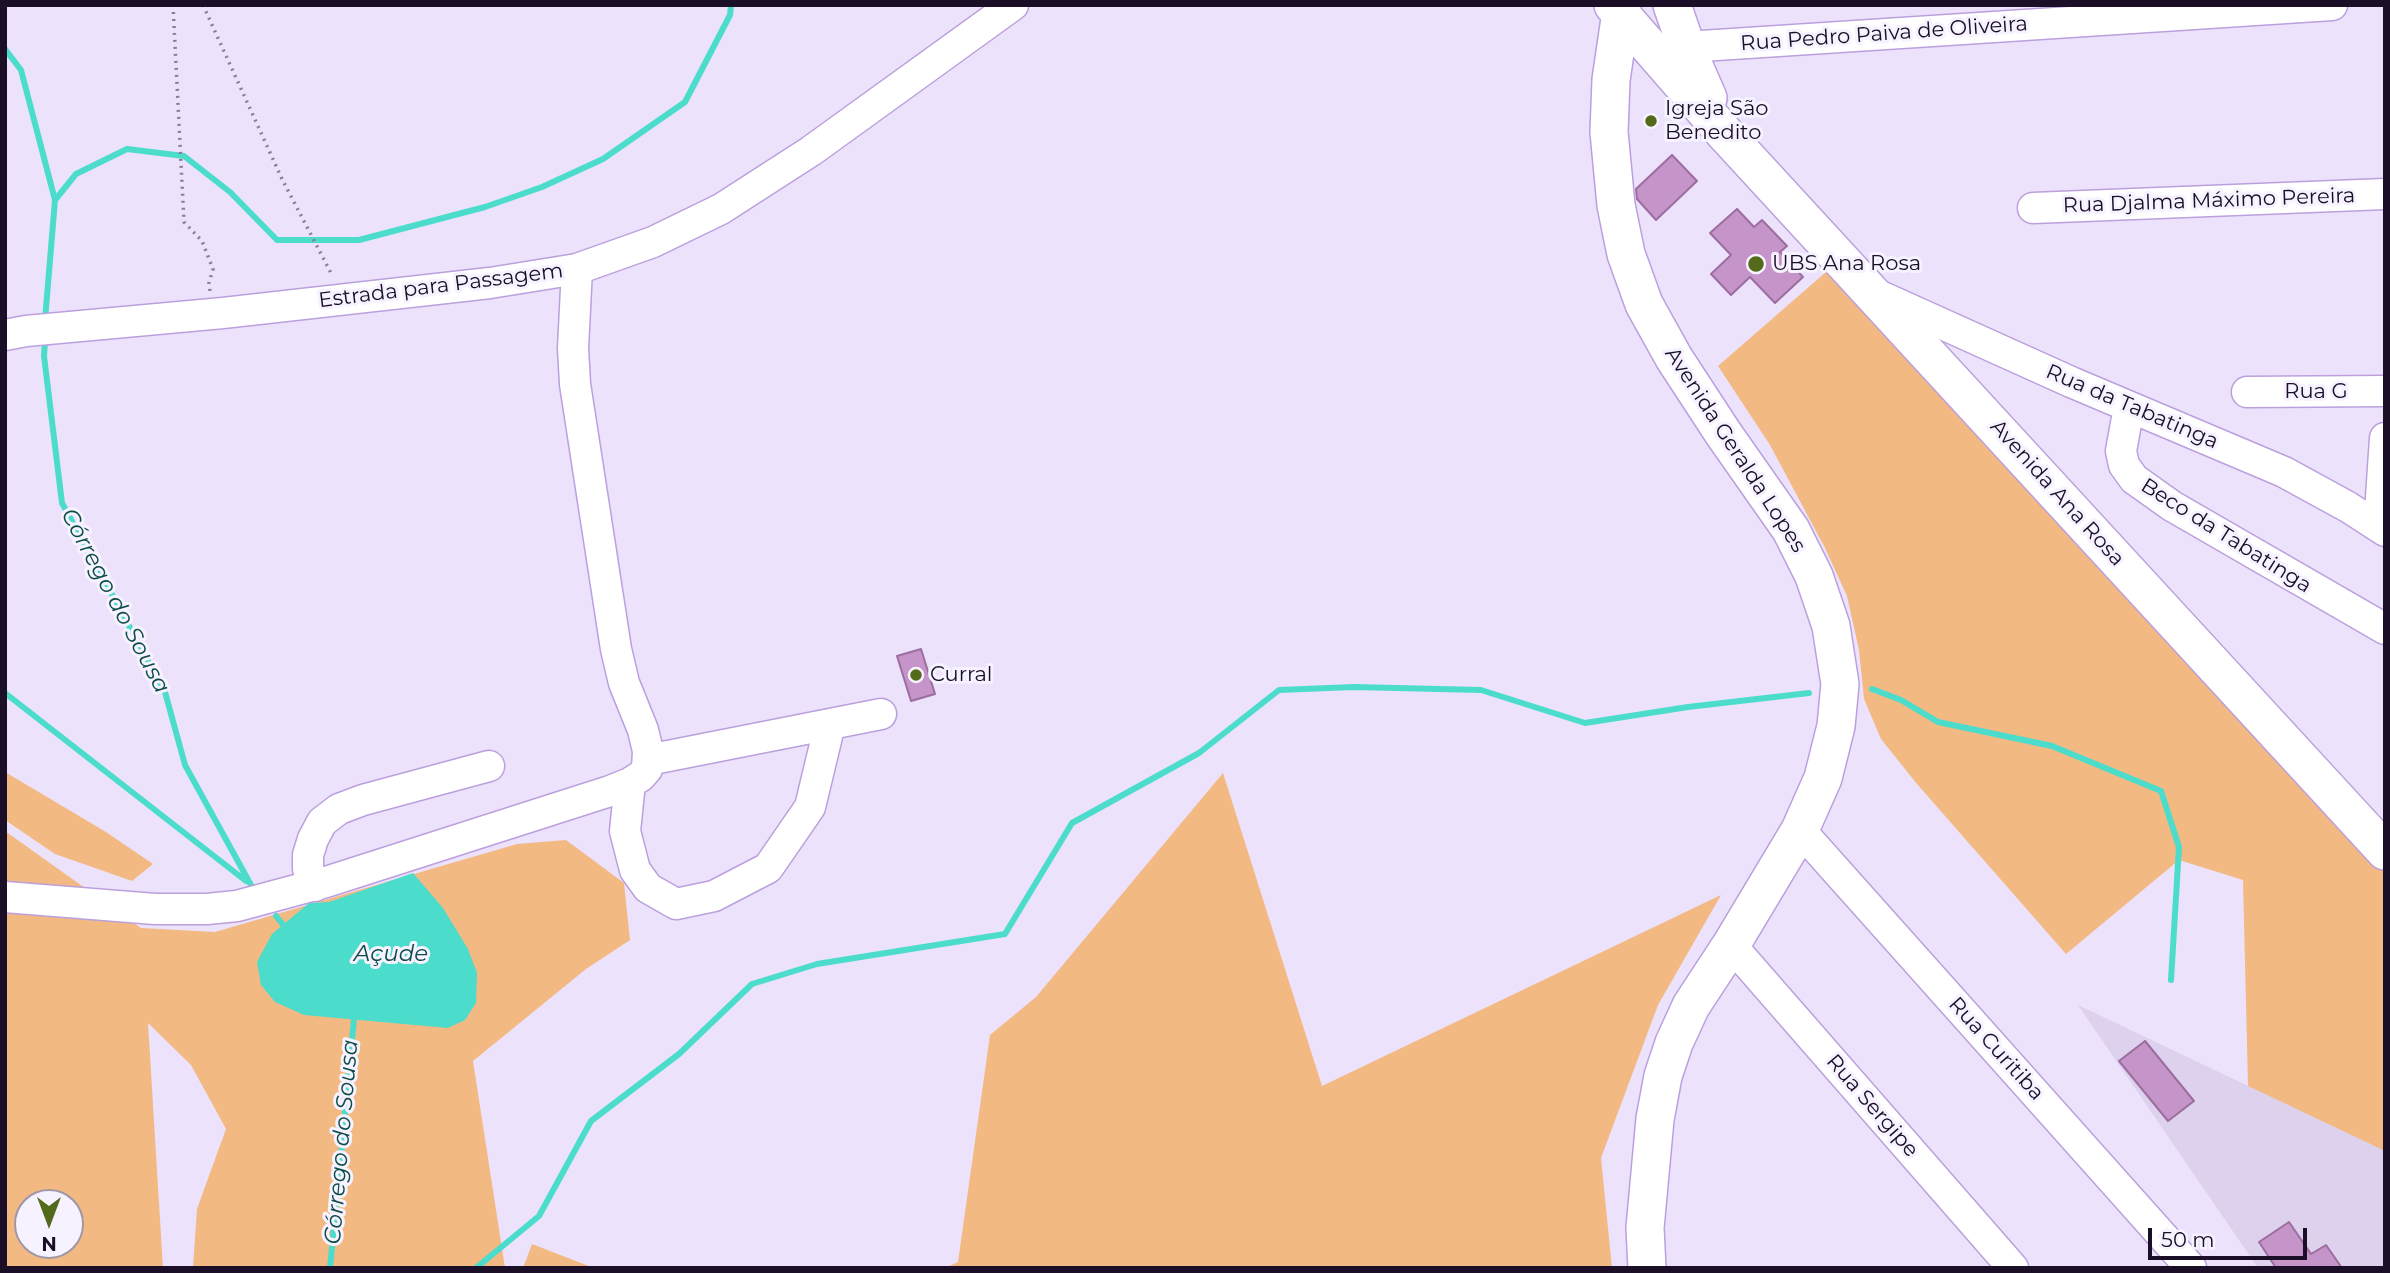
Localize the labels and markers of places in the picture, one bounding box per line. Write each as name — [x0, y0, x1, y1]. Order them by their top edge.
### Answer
place label: Igreja São Benedito — [1665, 96, 1769, 146]
marker: Igreja São Benedito — [1643, 113, 1659, 129]
place label: UBS Ana Rosa — [1772, 251, 1921, 277]
marker: UBS Ana Rosa — [1746, 254, 1766, 274]
place label: Curral — [930, 662, 992, 688]
marker: Curral — [908, 667, 924, 683]

